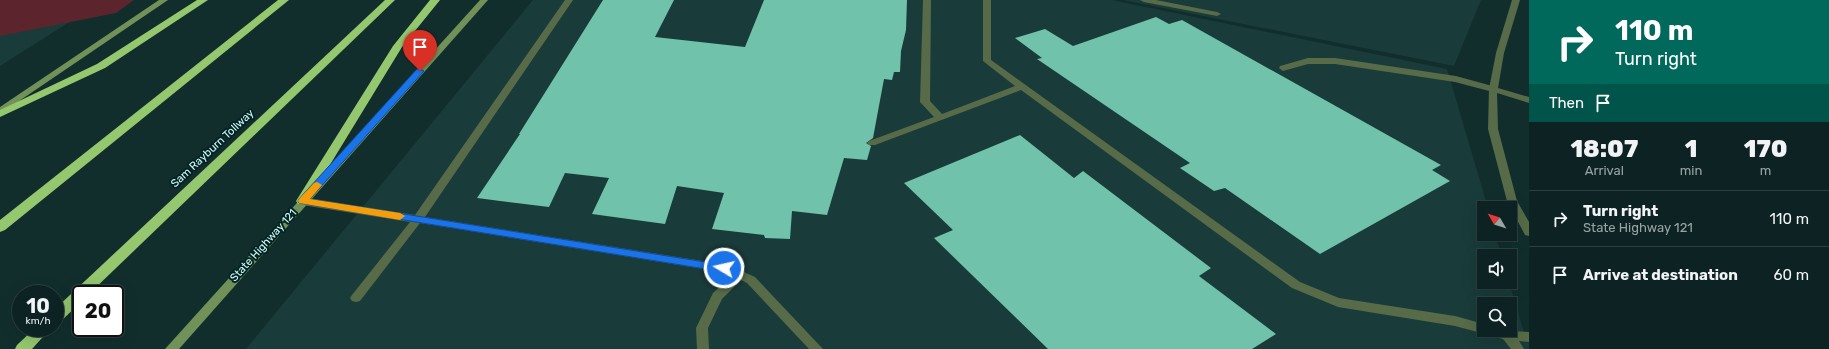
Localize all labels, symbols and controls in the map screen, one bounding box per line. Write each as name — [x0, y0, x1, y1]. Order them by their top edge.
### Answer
text: 110 m — [1615, 14, 1693, 47]
icon: right — [1549, 16, 1601, 68]
pin — [403, 30, 437, 71]
icon: arrive — [409, 36, 431, 58]
text: Turn right — [1615, 48, 1697, 70]
icon: arrive — [1592, 92, 1614, 114]
text: Then — [1549, 94, 1584, 112]
street label: Sam Rayburn Tollway — [168, 107, 257, 190]
text: 18:07 — [1570, 135, 1638, 163]
text: 1 — [1685, 135, 1697, 163]
text: 170 — [1744, 135, 1788, 163]
text: Arrival — [1585, 163, 1624, 178]
text: min — [1680, 163, 1702, 178]
text: m — [1760, 163, 1771, 178]
north arrow — [1477, 201, 1517, 241]
map controls — [1477, 201, 1517, 337]
text: Turn right — [1583, 202, 1658, 220]
street label: State Highway 121 — [227, 206, 299, 284]
icon: right — [1549, 208, 1571, 230]
text: 110 m — [1770, 210, 1809, 228]
text: State Highway 121 — [1583, 220, 1693, 235]
position arrow — [703, 247, 745, 289]
button: sound — [1477, 249, 1517, 289]
icon: arrive — [1549, 264, 1571, 286]
text: Arrive at destination — [1583, 266, 1738, 284]
text: 60 m — [1773, 266, 1809, 284]
speed limit sign: 20 — [72, 285, 124, 337]
text: 10 — [26, 294, 50, 318]
button: search — [1477, 297, 1517, 337]
text: km/h — [26, 315, 50, 327]

